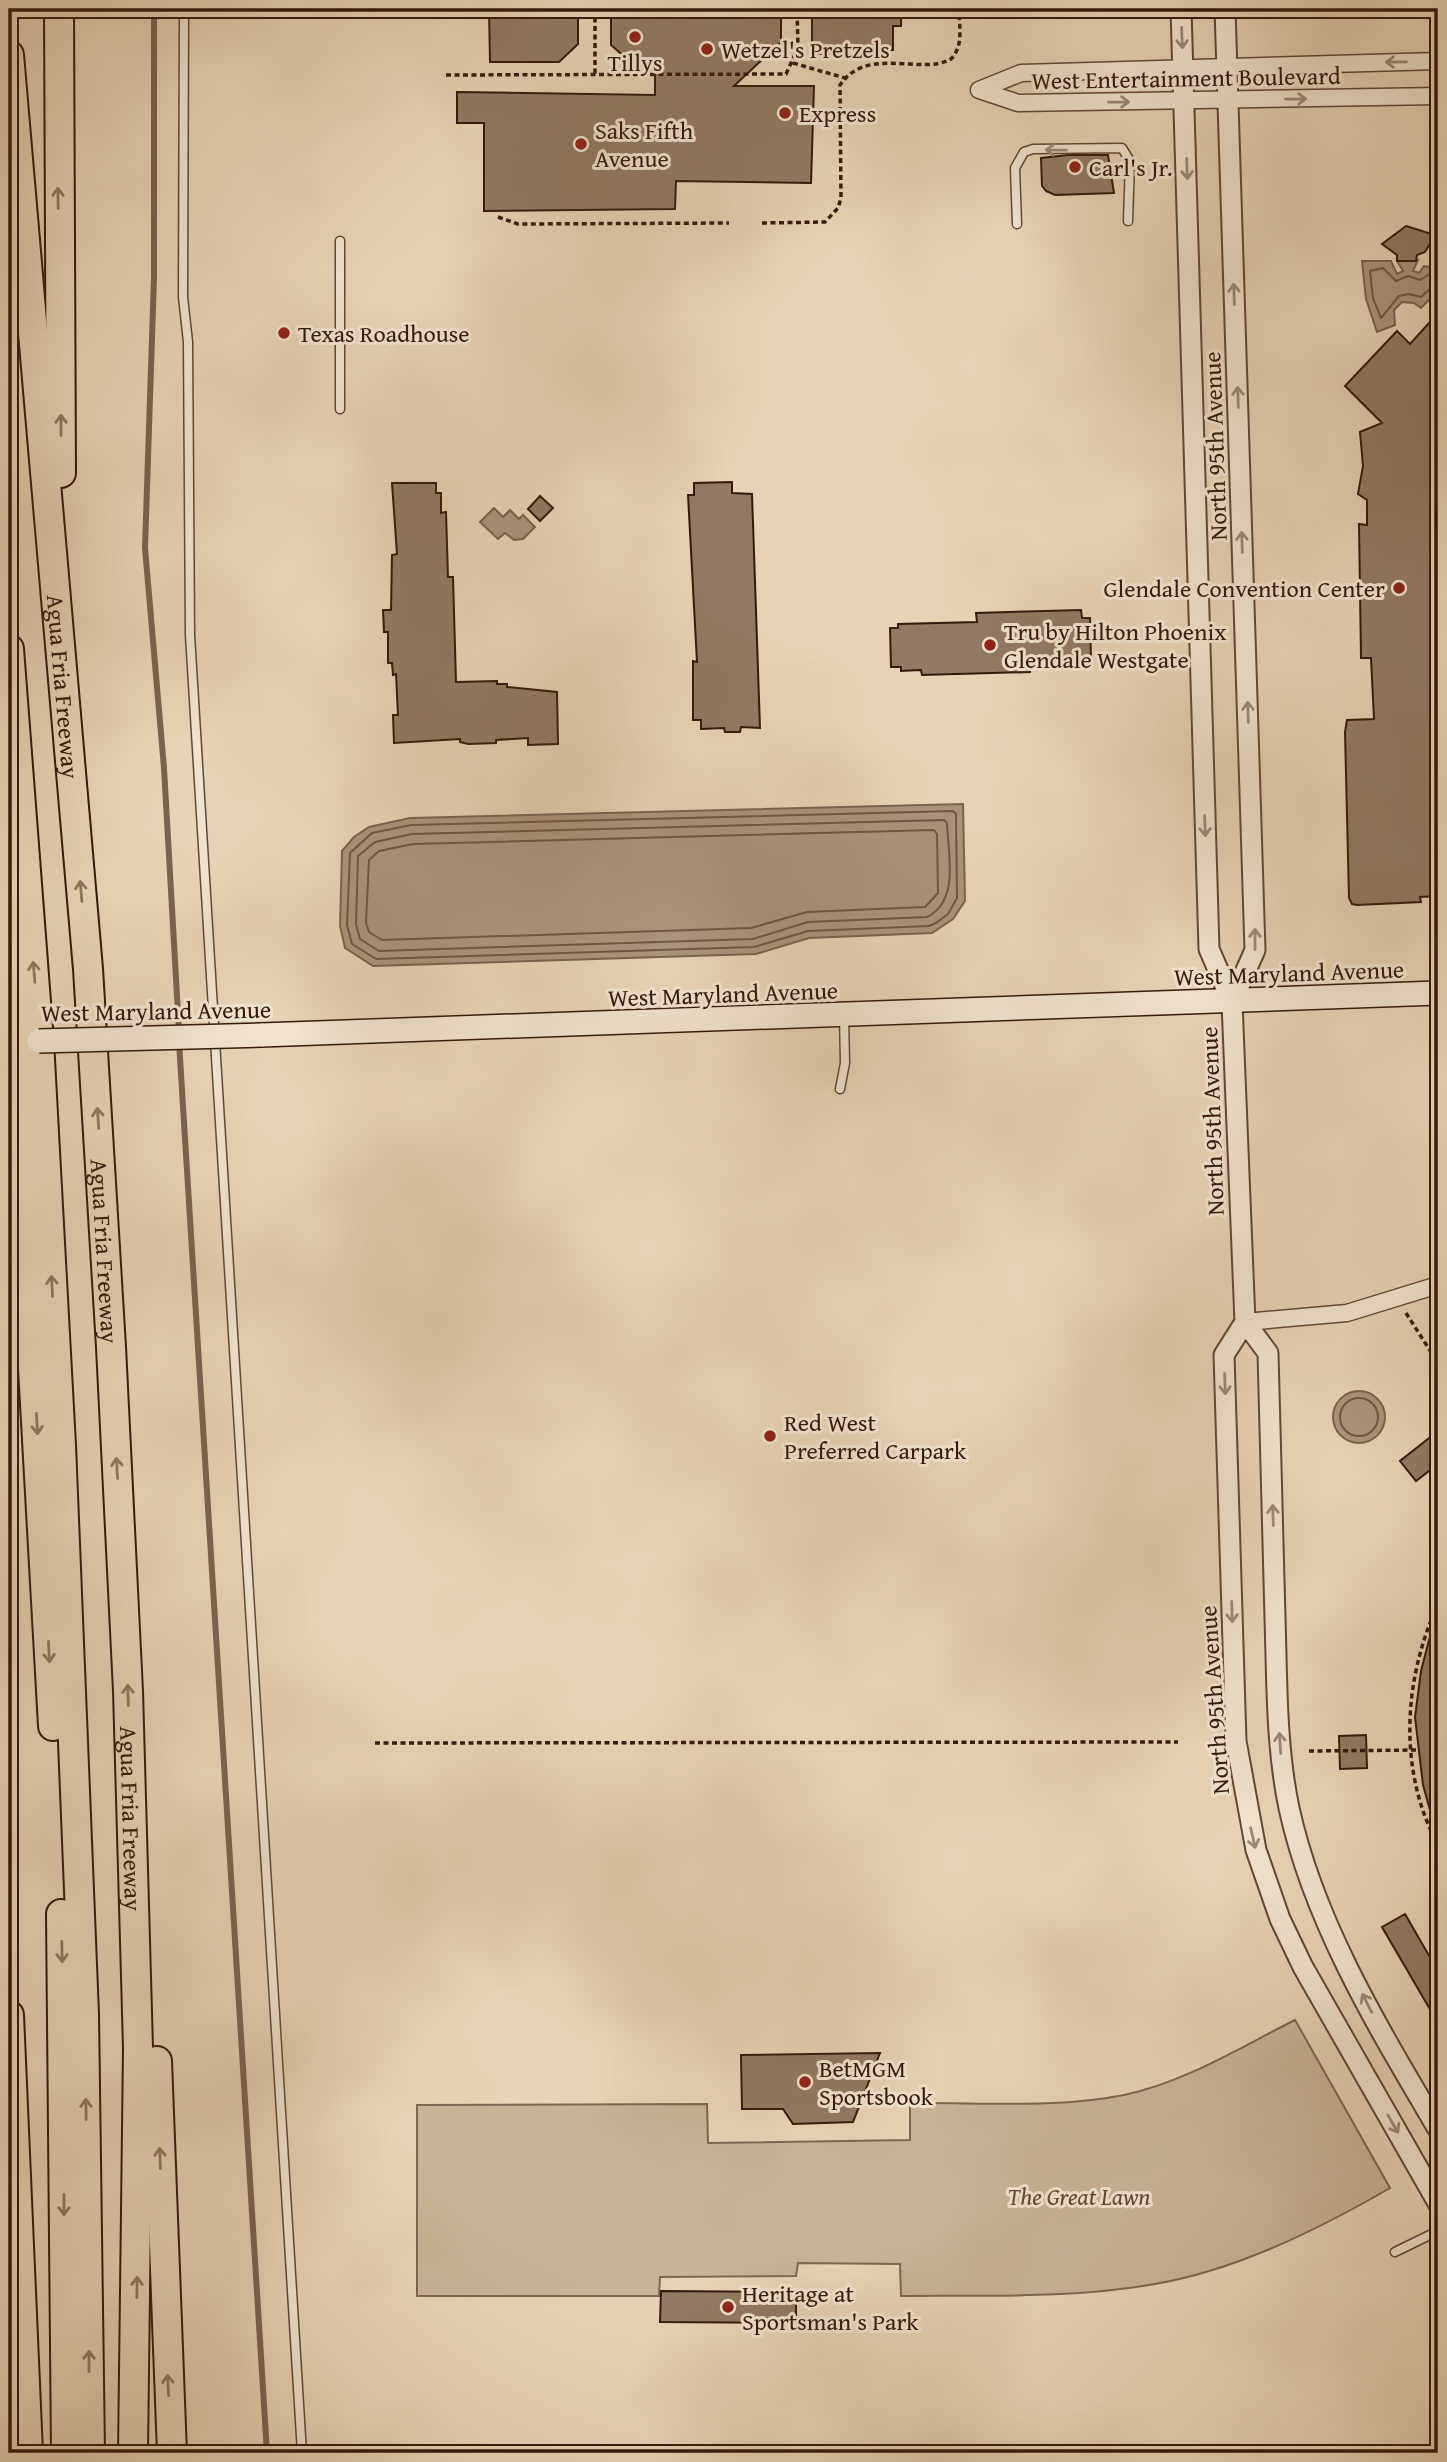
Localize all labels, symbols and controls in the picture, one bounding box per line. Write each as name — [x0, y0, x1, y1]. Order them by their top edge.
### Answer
one-way arrow — [1175, 26, 1188, 49]
marker: Tillys — [627, 29, 643, 45]
place label: Wetzel's Pretzels — [721, 32, 890, 67]
marker: Wetzel's Pretzels — [699, 41, 715, 57]
place label: Tillys — [607, 45, 663, 80]
one-way arrow — [1385, 55, 1408, 69]
street label: West Entertainment Boulevard — [1031, 58, 1341, 98]
one-way arrow — [1285, 92, 1308, 105]
one-way arrow — [1107, 95, 1130, 108]
place label: Express — [799, 96, 876, 131]
marker: Express — [777, 105, 793, 121]
place label: Saks Fifth Avenue — [595, 113, 694, 176]
marker: Saks Fifth Avenue — [573, 136, 589, 152]
one-way arrow — [1045, 143, 1068, 156]
place label: Carl's Jr. — [1089, 150, 1173, 185]
one-way arrow — [1180, 157, 1193, 180]
marker: Carl's Jr. — [1067, 159, 1083, 175]
one-way arrow — [51, 186, 64, 209]
one-way arrow — [1228, 283, 1241, 306]
place label: Texas Roadhouse — [298, 316, 470, 351]
marker: Texas Roadhouse — [276, 325, 292, 341]
street label: North 95th Avenue — [1194, 351, 1236, 541]
one-way arrow — [1231, 385, 1245, 408]
one-way arrow — [54, 414, 68, 437]
one-way arrow — [1236, 531, 1249, 554]
place label: Glendale Convention Center — [1103, 571, 1385, 606]
marker: Glendale Convention Center — [1391, 580, 1407, 596]
street label: Agua Fria Freeway — [38, 593, 89, 780]
place label: Tru by Hilton Phoenix Glendale Westgate — [1004, 614, 1227, 677]
marker: Tru by Hilton Phoenix Glendale Westgate — [982, 637, 998, 653]
one-way arrow — [1241, 700, 1254, 723]
one-way arrow — [1199, 814, 1212, 837]
one-way arrow — [74, 881, 87, 903]
one-way arrow — [1248, 928, 1262, 951]
street label: West Maryland Avenue — [1173, 951, 1405, 995]
one-way arrow — [27, 962, 40, 984]
street label: West Maryland Avenue — [607, 972, 839, 1016]
street label: West Maryland Avenue — [41, 991, 271, 1031]
street label: North 95th Avenue — [1191, 1026, 1233, 1216]
one-way arrow — [91, 1107, 104, 1130]
street label: Agua Fria Freeway — [82, 1158, 128, 1344]
one-way arrow — [46, 1275, 59, 1298]
one-way arrow — [1219, 1372, 1232, 1395]
place label: Red West Preferred Carpark — [784, 1405, 967, 1468]
one-way arrow — [30, 1413, 43, 1436]
marker: Red West Preferred Carpark — [762, 1428, 778, 1444]
one-way arrow — [111, 1457, 124, 1480]
one-way arrow — [1266, 1504, 1279, 1527]
one-way arrow — [1226, 1600, 1239, 1623]
street label: North 95th Avenue — [1190, 1604, 1238, 1796]
one-way arrow — [43, 1640, 56, 1662]
one-way arrow — [122, 1684, 135, 1707]
street label: Agua Fria Freeway — [111, 1726, 152, 1911]
one-way arrow — [1273, 1732, 1286, 1754]
one-way arrow — [1246, 1826, 1260, 1849]
one-way arrow — [55, 1941, 69, 1964]
one-way arrow — [1360, 1993, 1374, 2013]
place label: BetMGM Sportsbook — [819, 2051, 934, 2114]
marker: BetMGM Sportsbook — [797, 2074, 813, 2090]
one-way arrow — [79, 2097, 93, 2120]
one-way arrow — [1387, 2113, 1400, 2134]
one-way arrow — [153, 2147, 167, 2170]
park label: The Great Lawn — [1008, 2179, 1150, 2214]
one-way arrow — [57, 2193, 71, 2216]
one-way arrow — [130, 2276, 144, 2299]
place label: Heritage at Sportsman's Park — [742, 2276, 919, 2339]
marker: Heritage at Sportsman's Park — [720, 2299, 736, 2315]
one-way arrow — [83, 2349, 96, 2372]
one-way arrow — [161, 2374, 174, 2397]

